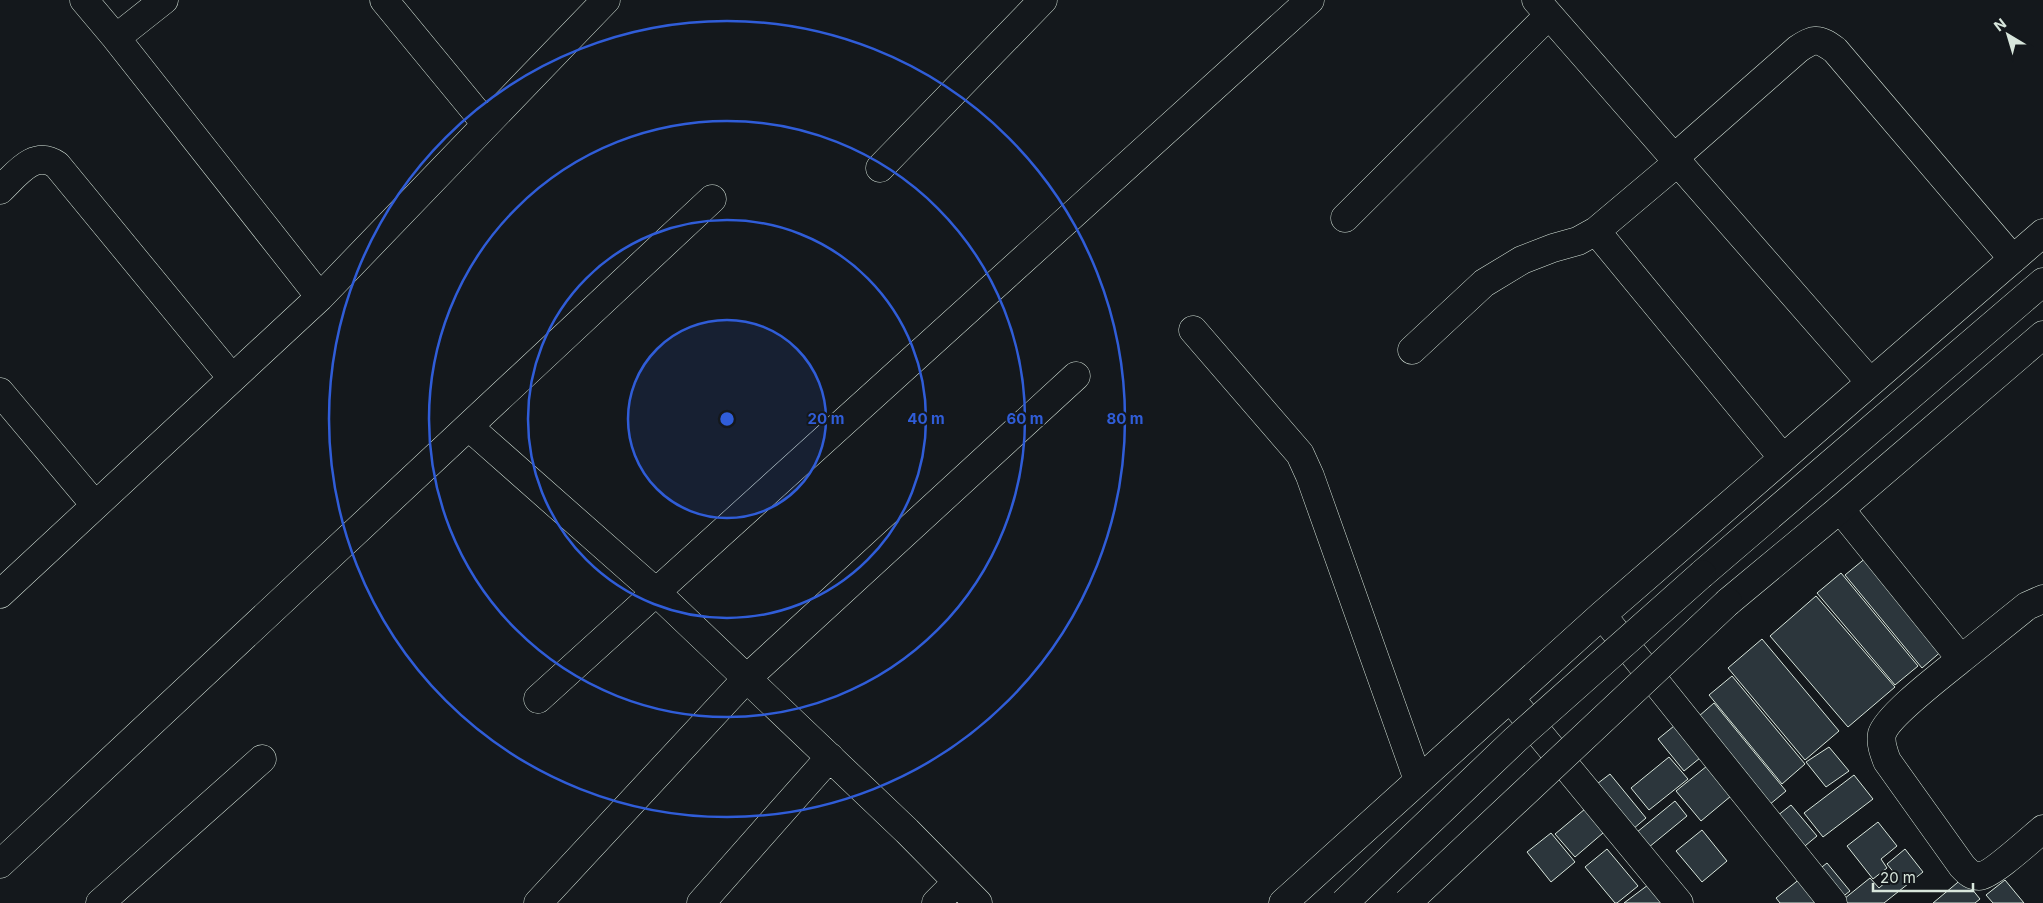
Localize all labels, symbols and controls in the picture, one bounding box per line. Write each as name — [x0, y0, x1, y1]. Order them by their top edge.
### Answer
north arrow — [1983, 10, 2033, 60]
text: N — [1990, 14, 2009, 34]
text: 20 m — [808, 409, 844, 428]
text: 40 m — [907, 409, 945, 428]
text: 60 m — [1006, 409, 1044, 428]
text: 80 m — [1106, 409, 1144, 428]
centre of rings — [718, 410, 736, 428]
scale bar — [1873, 860, 1973, 892]
text: 20 m — [1880, 868, 1916, 887]

